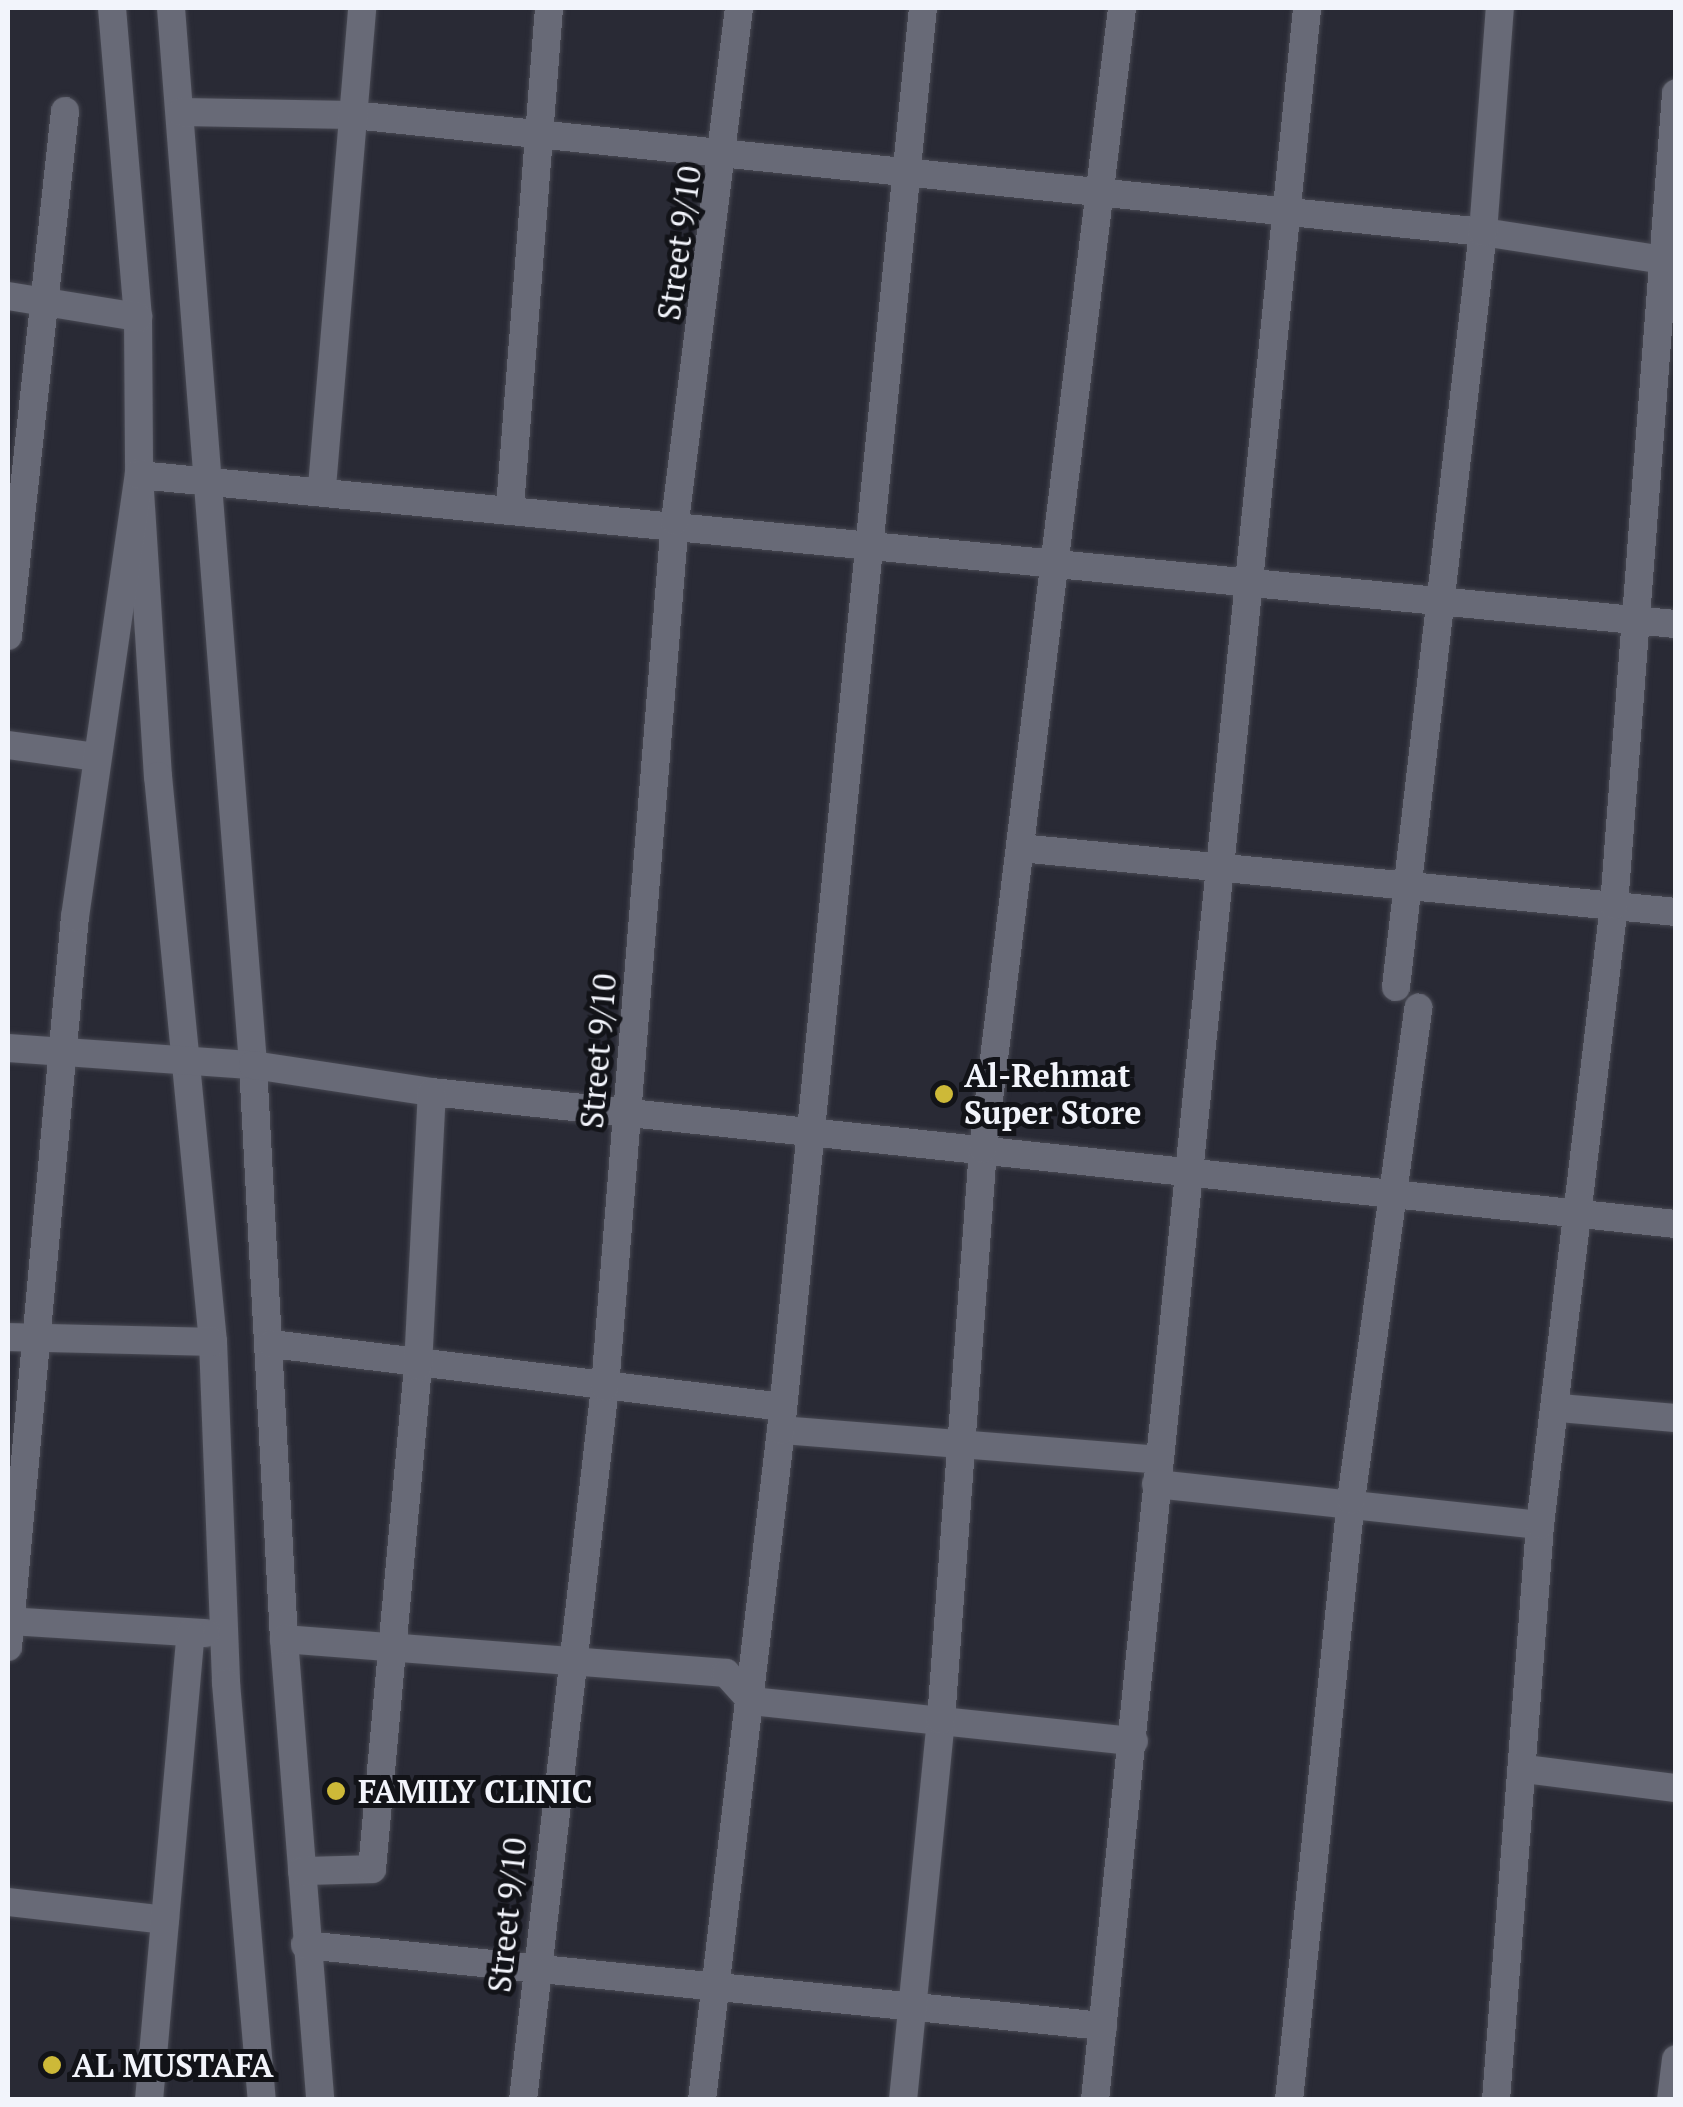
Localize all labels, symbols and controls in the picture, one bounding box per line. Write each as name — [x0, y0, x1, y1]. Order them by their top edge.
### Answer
street label: Street 9/10 — [649, 163, 709, 323]
street label: Street 9/10 — [572, 972, 624, 1130]
place label: Al-Rehmat Super Store — [964, 1057, 1141, 1132]
marker: Al-Rehmat Super Store — [933, 1083, 955, 1105]
place label: FAMILY CLINIC — [358, 1772, 593, 1810]
marker: FAMILY CLINIC — [323, 1778, 349, 1804]
street label: Street 9/10 — [480, 1836, 534, 1994]
place label: AL MUSTAFA — [72, 2046, 274, 2084]
marker: AL MUSTAFA — [41, 2054, 63, 2076]

